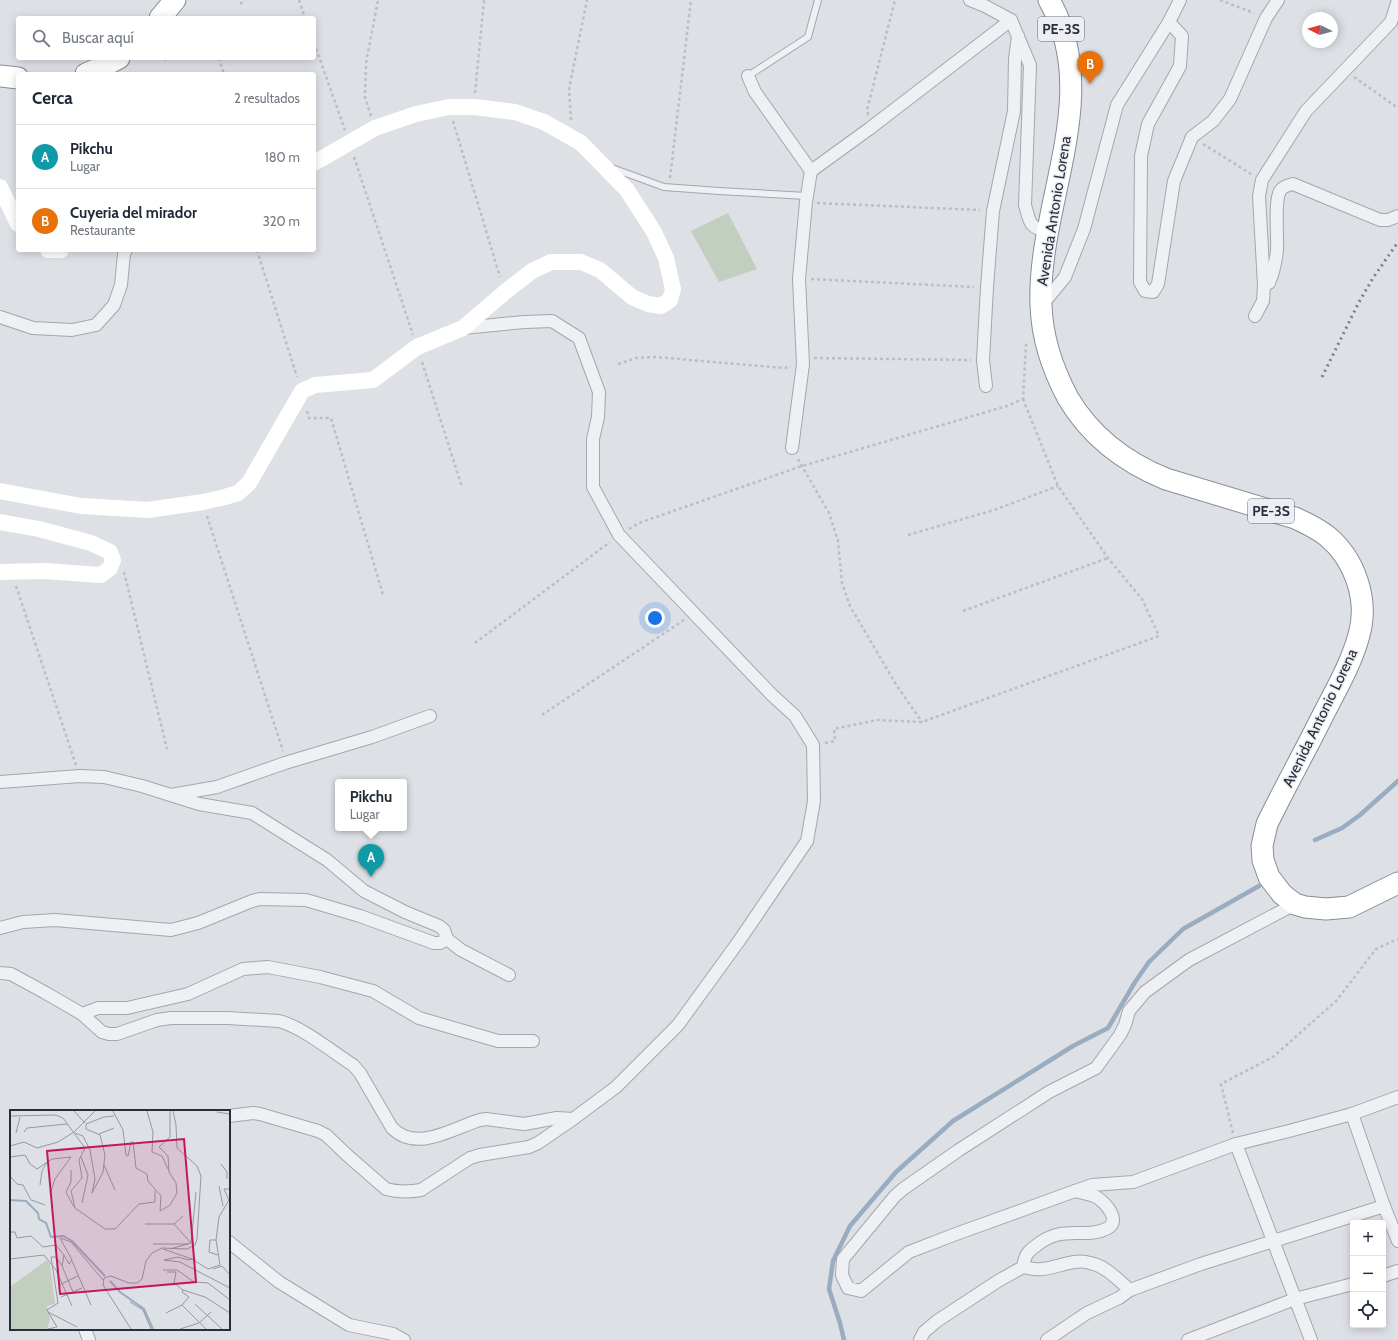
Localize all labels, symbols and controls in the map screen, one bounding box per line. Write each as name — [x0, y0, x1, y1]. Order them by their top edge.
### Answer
north arrow — [1302, 12, 1338, 48]
search box — [16, 16, 316, 60]
road number: PE-3S — [1038, 17, 1084, 41]
icon: search — [30, 27, 52, 49]
text: Buscar aquí — [62, 29, 134, 47]
pin: B — [1077, 51, 1103, 84]
text: Cerca — [32, 88, 73, 108]
text: 2 resultados — [234, 90, 300, 106]
street label: Avenida Antonio Lorena — [1033, 134, 1075, 287]
text: Pikchu — [70, 140, 113, 158]
text: A — [41, 149, 49, 165]
text: 180 m — [264, 149, 300, 165]
text: Lugar — [70, 158, 100, 174]
text: Cuyeria del mirador — [70, 204, 197, 222]
text: B — [41, 213, 49, 229]
text: 320 m — [263, 213, 300, 229]
text: Restaurante — [70, 222, 135, 238]
road number: PE-3S — [1248, 499, 1294, 523]
your location — [645, 608, 665, 628]
street label: Avenida Antonio Lorena — [1279, 645, 1362, 790]
popup — [335, 779, 407, 831]
text: Pikchu — [350, 788, 392, 806]
text: Lugar — [350, 806, 380, 822]
pin: A — [358, 844, 384, 877]
inset map — [10, 1110, 230, 1330]
map controls — [1350, 1220, 1386, 1328]
button: + — [1350, 1220, 1386, 1256]
button: − — [1350, 1256, 1386, 1292]
button: locate — [1350, 1292, 1386, 1328]

